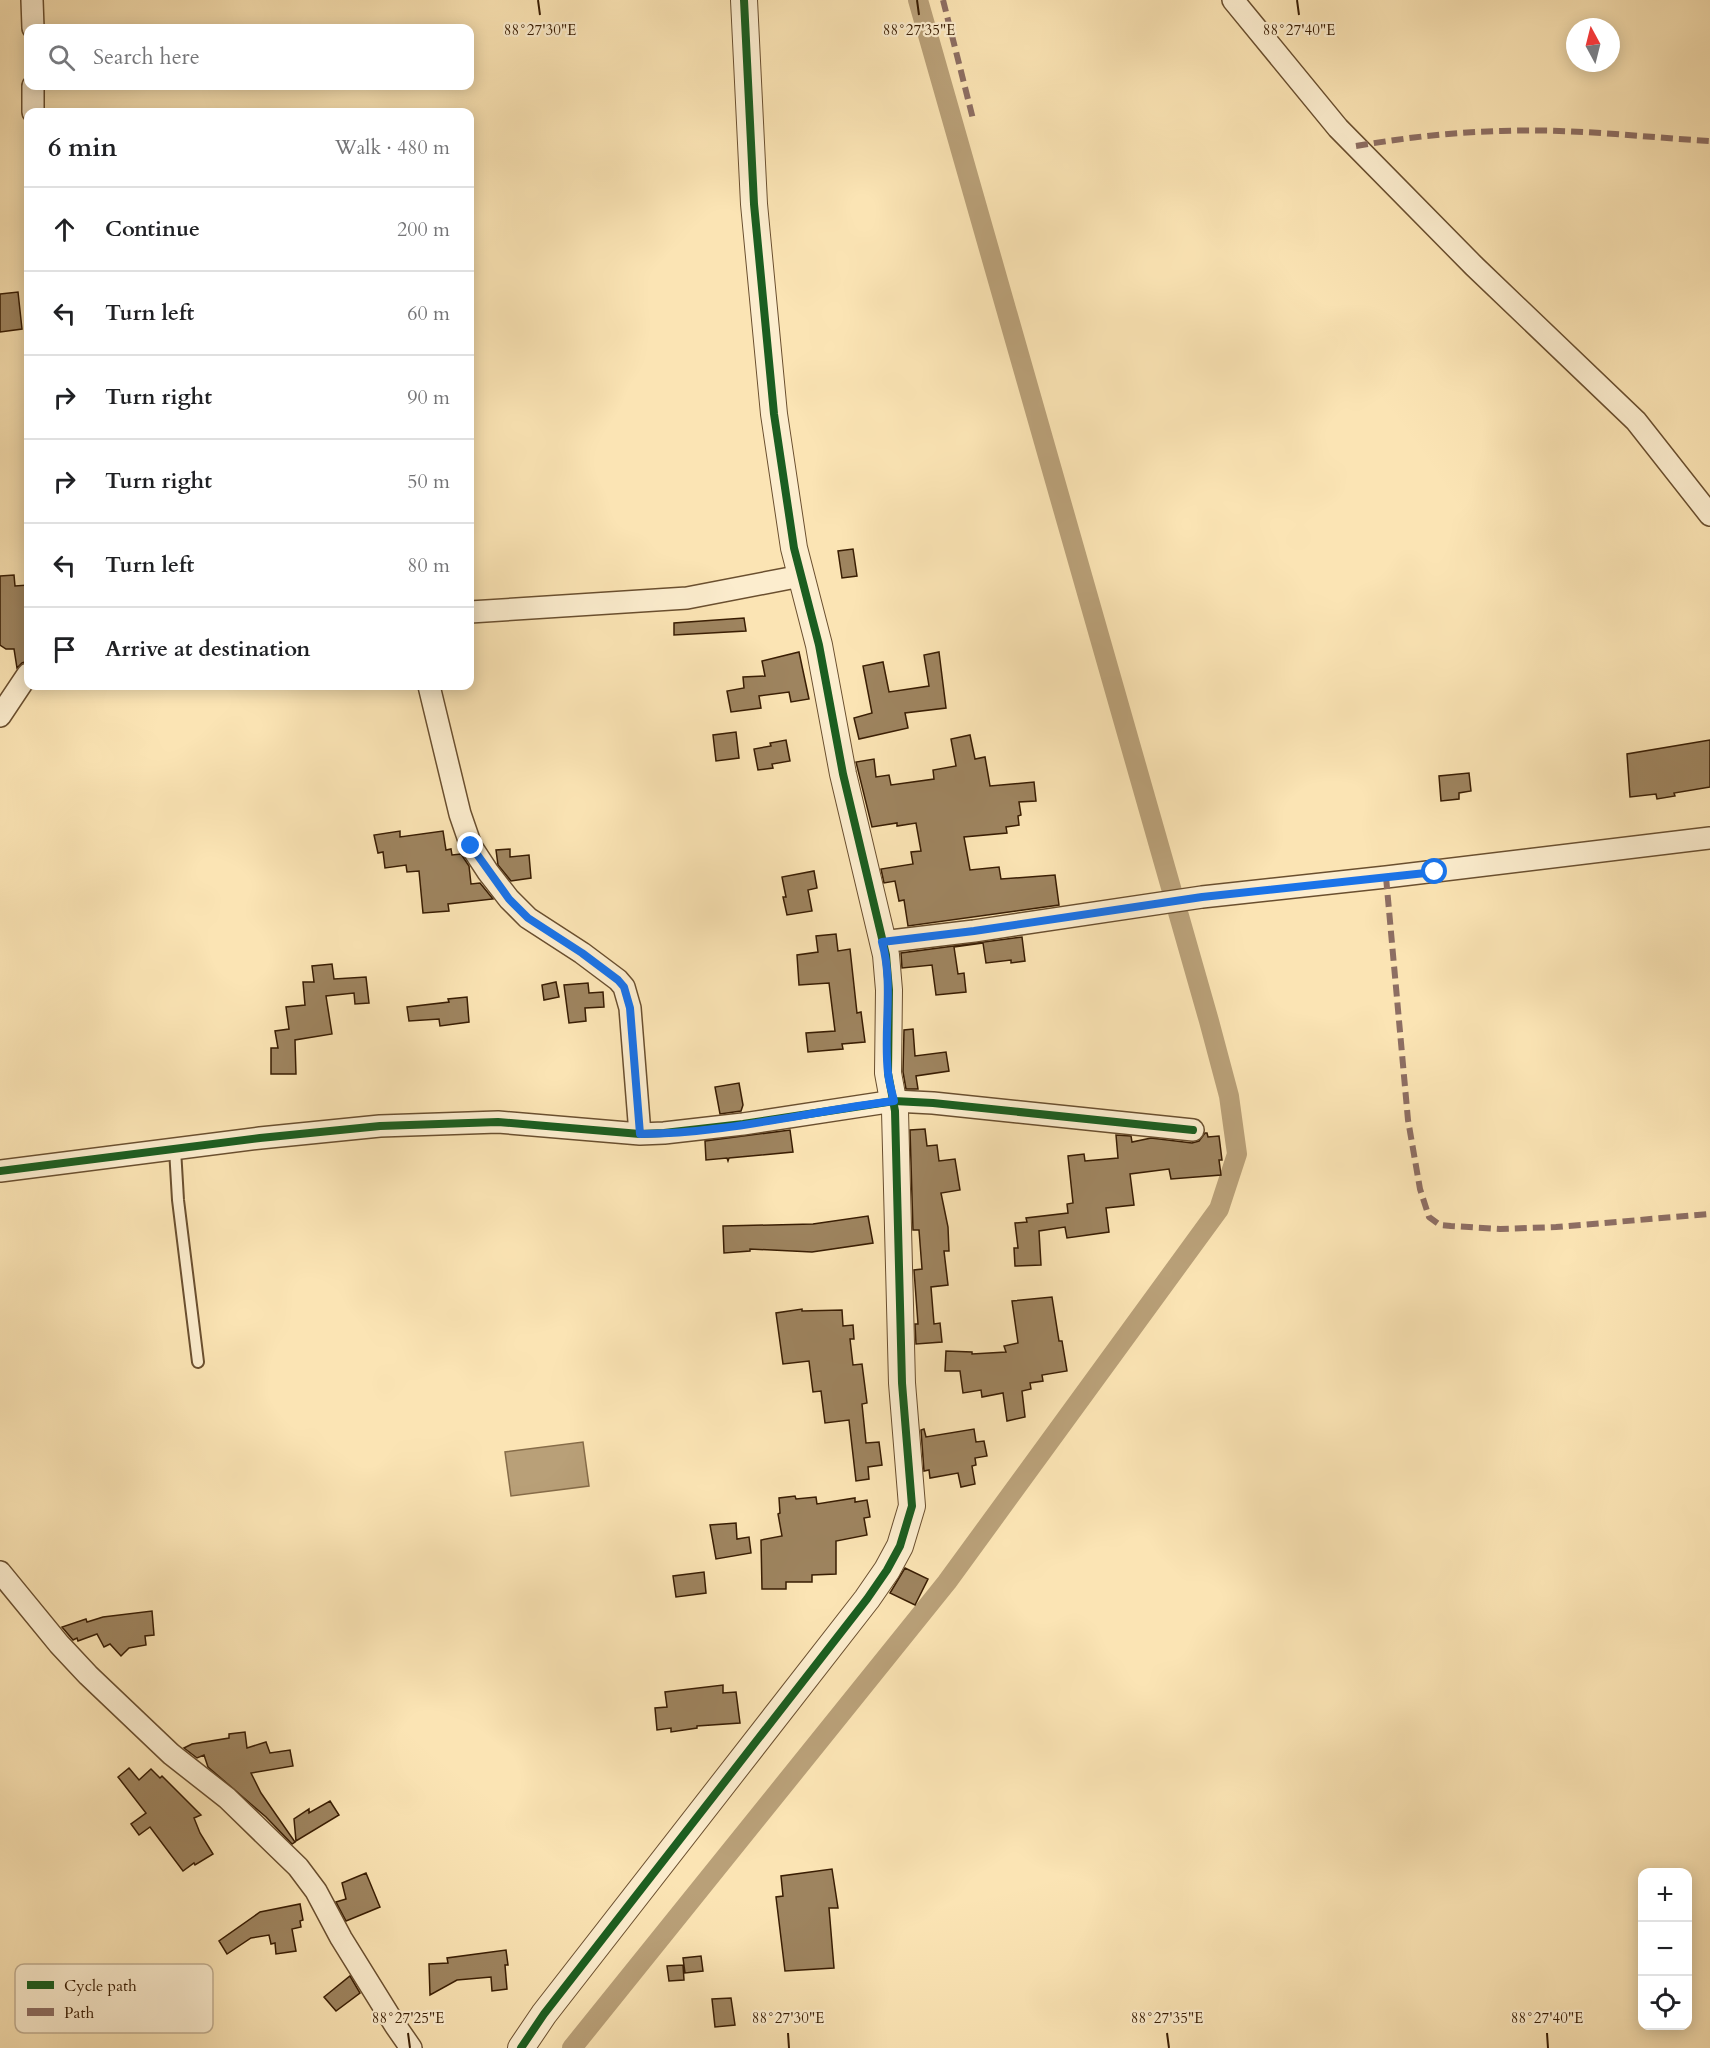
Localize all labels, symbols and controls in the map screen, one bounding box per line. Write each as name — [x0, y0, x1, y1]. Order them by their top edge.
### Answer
north arrow — [1566, 18, 1620, 72]
text: 88°27'30"E — [504, 20, 576, 40]
text: 88°27'35"E — [883, 20, 955, 40]
text: 88°27'40"E — [1263, 20, 1335, 40]
search box — [24, 24, 474, 90]
icon: search — [45, 41, 78, 74]
text: Search here — [93, 42, 200, 72]
text: 6 min — [48, 130, 117, 165]
text: Walk · 480 m — [335, 134, 450, 161]
icon: ahead — [48, 213, 81, 246]
text: Continue — [105, 214, 200, 244]
text: 200 m — [397, 216, 450, 243]
icon: left — [48, 297, 81, 330]
text: Turn left — [105, 298, 194, 328]
text: 60 m — [407, 300, 450, 327]
icon: right — [48, 381, 81, 414]
text: Turn right — [105, 382, 212, 412]
text: 90 m — [407, 384, 450, 411]
icon: right — [48, 465, 81, 498]
text: Turn right — [105, 466, 212, 496]
text: 50 m — [407, 468, 450, 495]
icon: left — [48, 549, 81, 582]
text: Turn left — [105, 550, 194, 580]
text: 80 m — [407, 552, 450, 579]
icon: arrive — [48, 633, 81, 666]
text: Arrive at destination — [105, 634, 310, 664]
route end — [457, 832, 483, 858]
route start — [1421, 858, 1447, 884]
map controls — [1638, 1868, 1692, 2030]
button: + — [1638, 1868, 1692, 1922]
button: − — [1638, 1922, 1692, 1976]
legend — [15, 1964, 213, 2033]
text: Cycle path — [64, 1975, 137, 1997]
button: locate — [1638, 1976, 1692, 2030]
text: Path — [64, 2002, 94, 2024]
text: 88°27'25"E — [372, 2008, 444, 2028]
text: 88°27'30"E — [752, 2008, 824, 2028]
text: 88°27'35"E — [1131, 2008, 1203, 2028]
text: 88°27'40"E — [1511, 2008, 1583, 2028]

